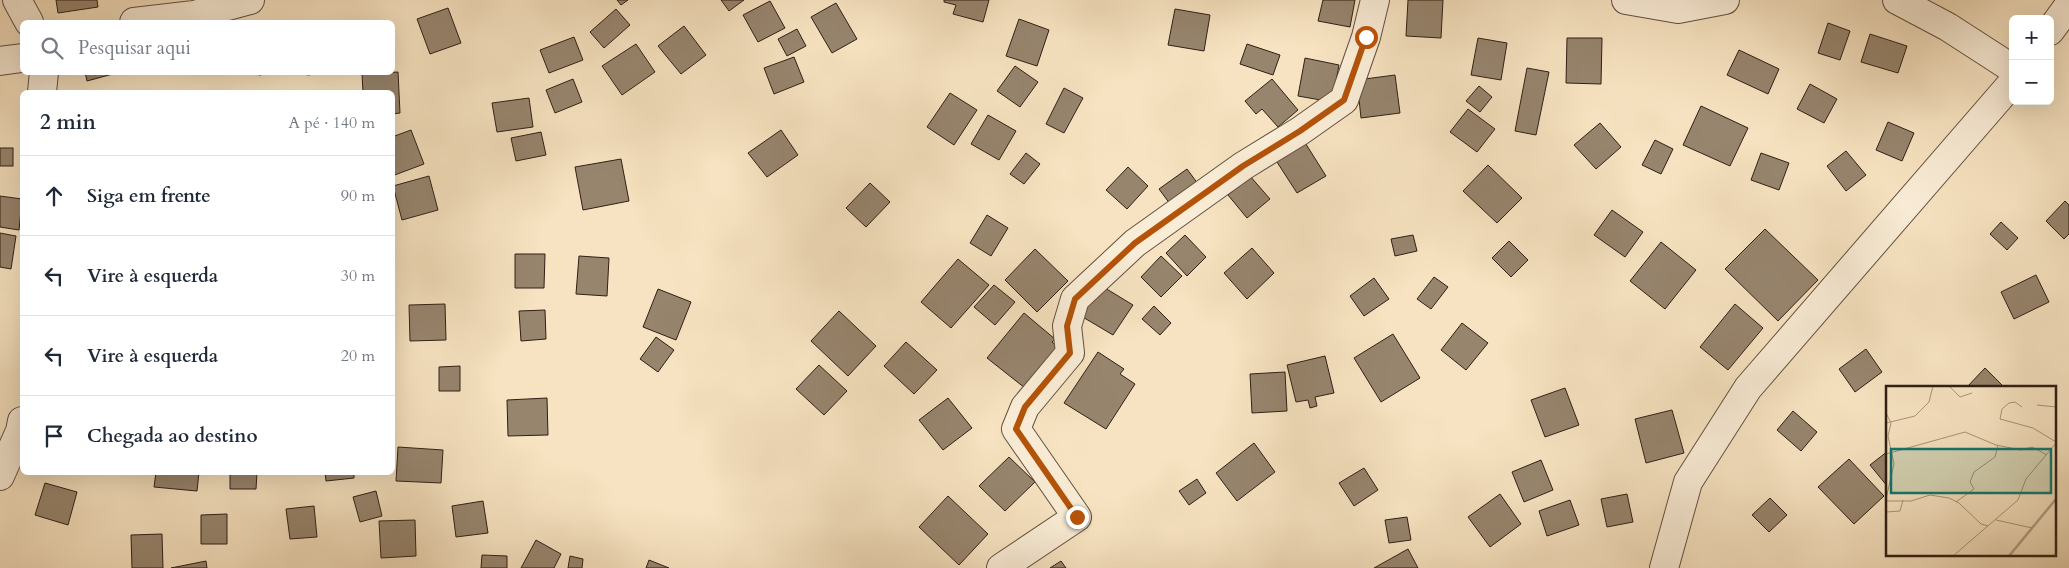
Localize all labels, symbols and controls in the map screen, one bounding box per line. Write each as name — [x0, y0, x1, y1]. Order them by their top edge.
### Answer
map controls — [2009, 15, 2054, 105]
button: + — [2009, 15, 2054, 60]
search box — [20, 20, 395, 75]
route start — [1355, 26, 1378, 49]
icon: search — [38, 34, 66, 62]
text: Pesquisar aqui — [78, 35, 191, 61]
button: − — [2009, 60, 2054, 105]
text: 2 min — [40, 108, 96, 137]
text: A pé · 140 m — [288, 112, 375, 134]
icon: ahead — [40, 182, 68, 210]
text: Siga em frente — [87, 183, 211, 209]
text: 90 m — [341, 185, 375, 207]
icon: left — [40, 262, 68, 290]
text: Vire à esquerda — [87, 263, 218, 289]
text: 30 m — [341, 265, 375, 287]
icon: left — [40, 342, 68, 370]
text: Vire à esquerda — [87, 343, 218, 369]
text: 20 m — [341, 345, 375, 367]
inset map — [1886, 386, 2056, 556]
icon: arrive — [40, 422, 68, 450]
text: Chegada ao destino — [87, 423, 258, 449]
route end — [1066, 506, 1089, 529]

